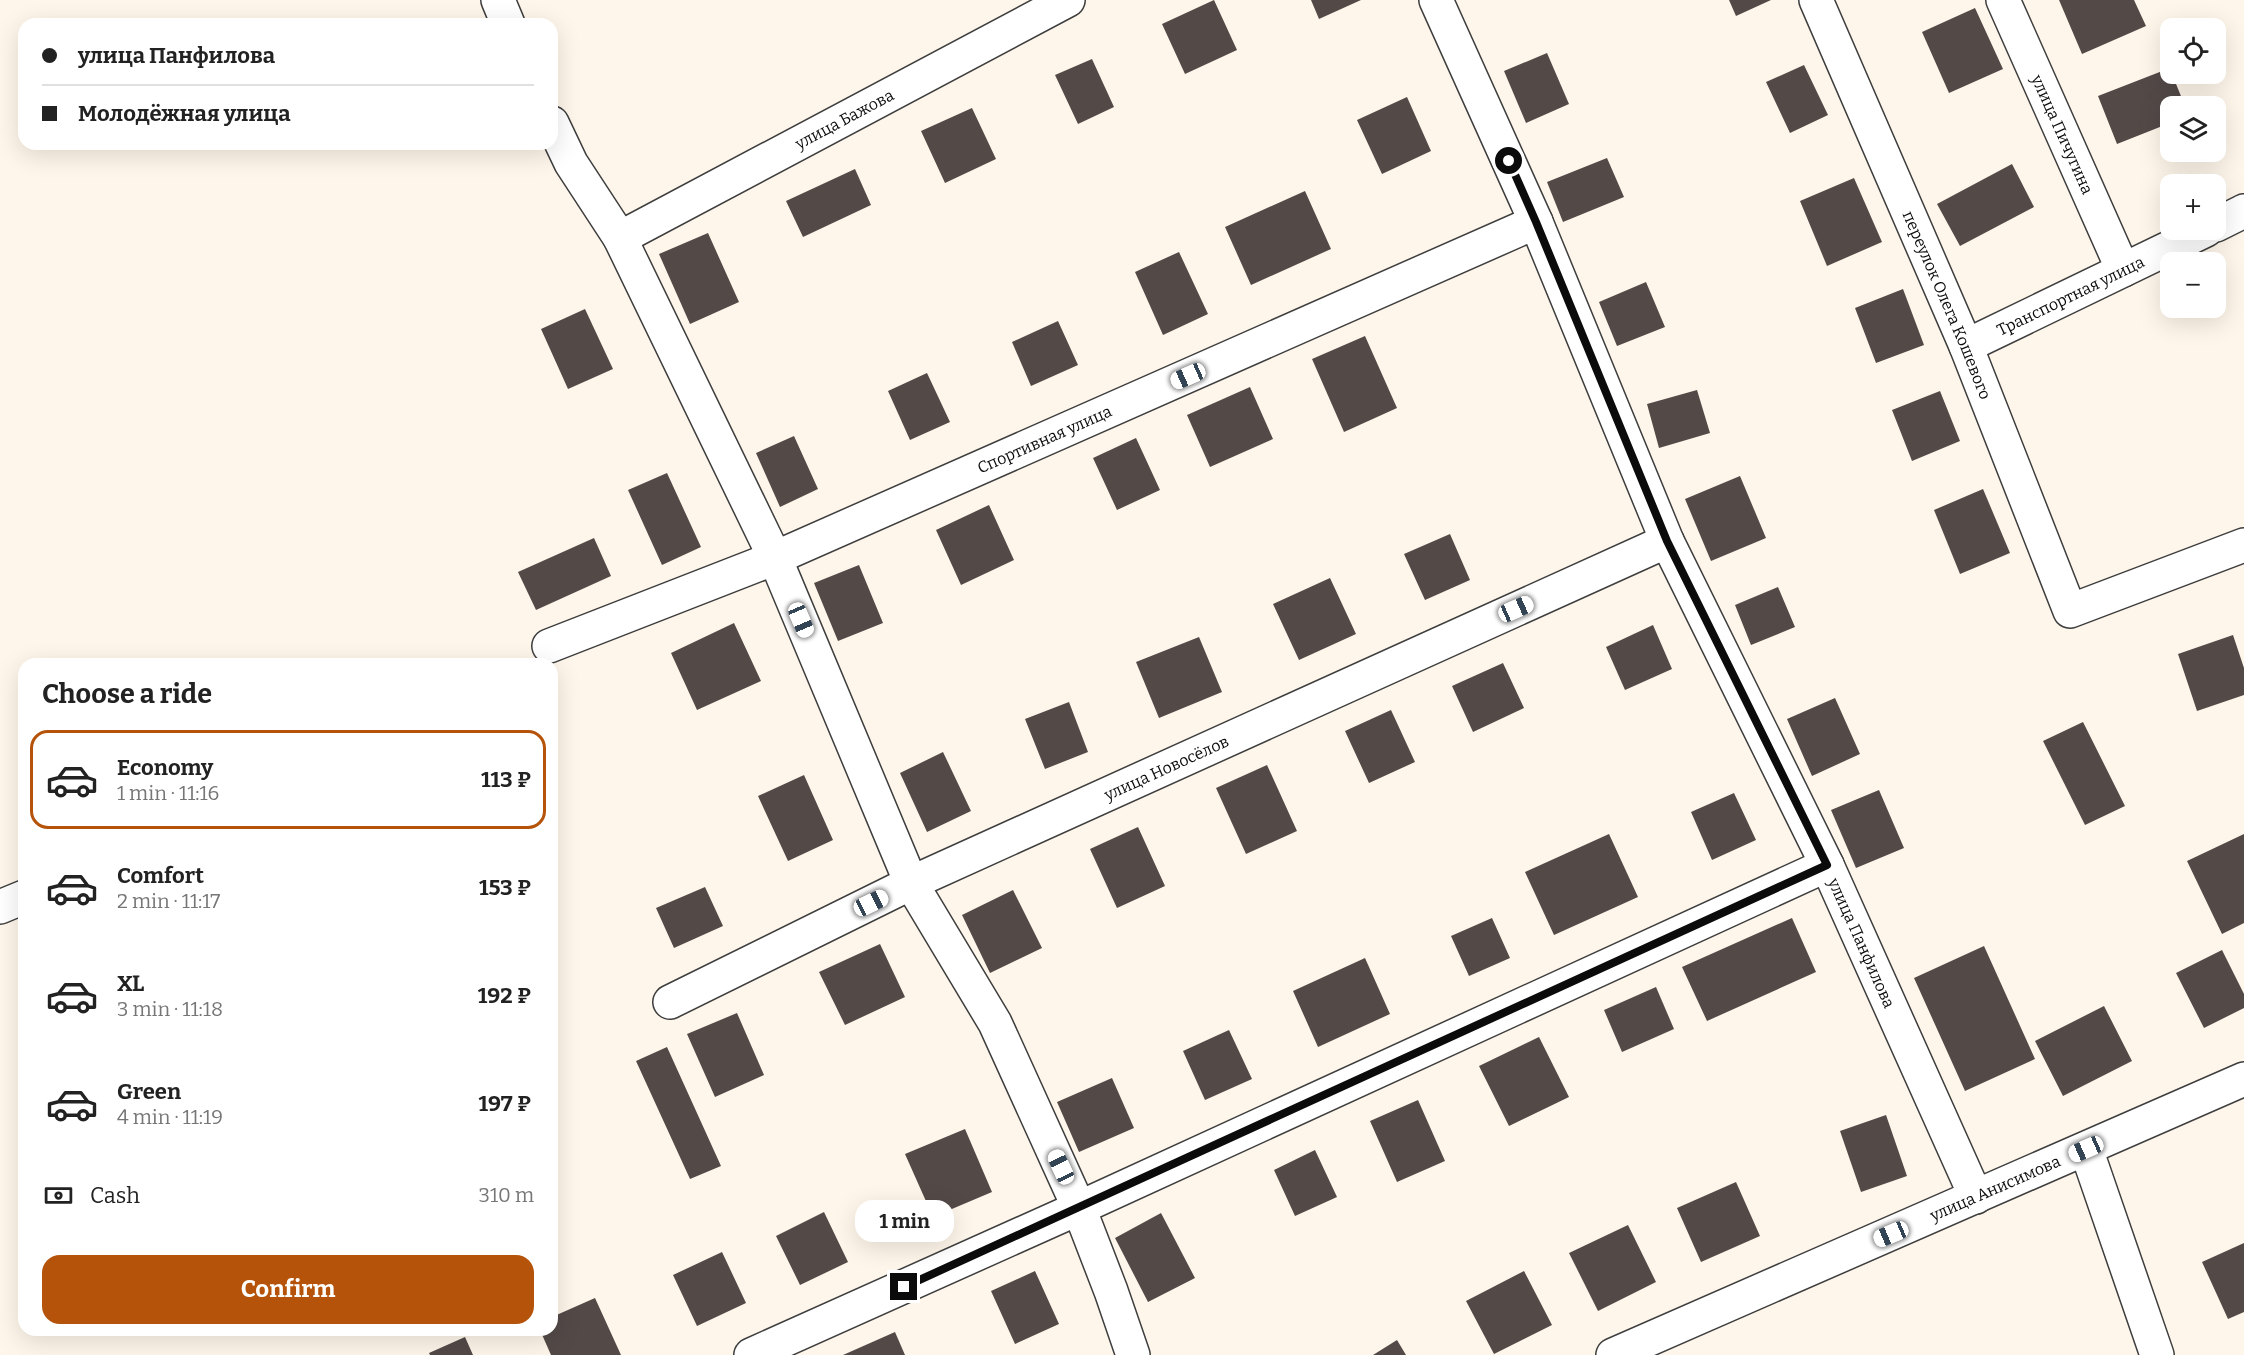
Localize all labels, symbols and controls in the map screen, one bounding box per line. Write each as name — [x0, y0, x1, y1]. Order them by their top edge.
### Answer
map controls — [2160, 18, 2226, 318]
button: locate — [2160, 18, 2226, 84]
text: улица Панфилова — [78, 42, 275, 69]
street label: улица Пичугина — [2028, 71, 2098, 197]
street label: улица Бажова — [791, 85, 897, 153]
button: layers — [2160, 96, 2226, 162]
text: Молодёжная улица — [78, 100, 291, 127]
route start — [1495, 147, 1522, 174]
button: + — [2160, 174, 2226, 240]
street label: переулок Олега Кошевого — [1899, 208, 1995, 402]
street label: Транспортная улица — [1994, 252, 2147, 339]
button: − — [2160, 252, 2226, 318]
car — [1168, 360, 1208, 392]
street label: Спортивная улица — [974, 401, 1115, 477]
car — [1496, 593, 1536, 625]
car — [786, 600, 816, 640]
text: Choose a ride — [42, 678, 212, 710]
street label: улица Новосёлов — [1100, 731, 1231, 804]
icon: car — [45, 753, 99, 807]
text: Economy — [117, 754, 213, 781]
text: 113 ₽ — [481, 766, 531, 793]
text: 1 min · 11:16 — [117, 781, 219, 805]
icon: car — [45, 861, 99, 915]
text: Comfort — [117, 862, 204, 889]
text: 153 ₽ — [479, 874, 531, 901]
street label: улица Панфилова — [1824, 874, 1899, 1011]
car — [851, 887, 891, 919]
text: 2 min · 11:17 — [117, 889, 220, 913]
icon: car — [45, 969, 99, 1023]
text: XL — [117, 970, 144, 997]
text: 192 ₽ — [478, 982, 531, 1009]
text: 3 min · 11:18 — [117, 997, 223, 1021]
icon: car — [45, 1077, 99, 1131]
text: Green — [117, 1078, 181, 1105]
text: 197 ₽ — [479, 1090, 531, 1117]
text: 4 min · 11:19 — [117, 1105, 223, 1129]
car — [2066, 1133, 2106, 1165]
car — [1045, 1147, 1077, 1187]
street label: улица Анисимова — [1926, 1151, 2063, 1225]
icon: cash — [42, 1179, 75, 1212]
text: Cash — [90, 1182, 140, 1209]
text: 310 m — [479, 1183, 534, 1207]
callout: 1 min — [854, 1200, 954, 1242]
text: 1 min — [879, 1209, 930, 1233]
car — [1871, 1219, 1911, 1249]
button: Confirm — [42, 1255, 534, 1324]
route end — [890, 1273, 917, 1300]

